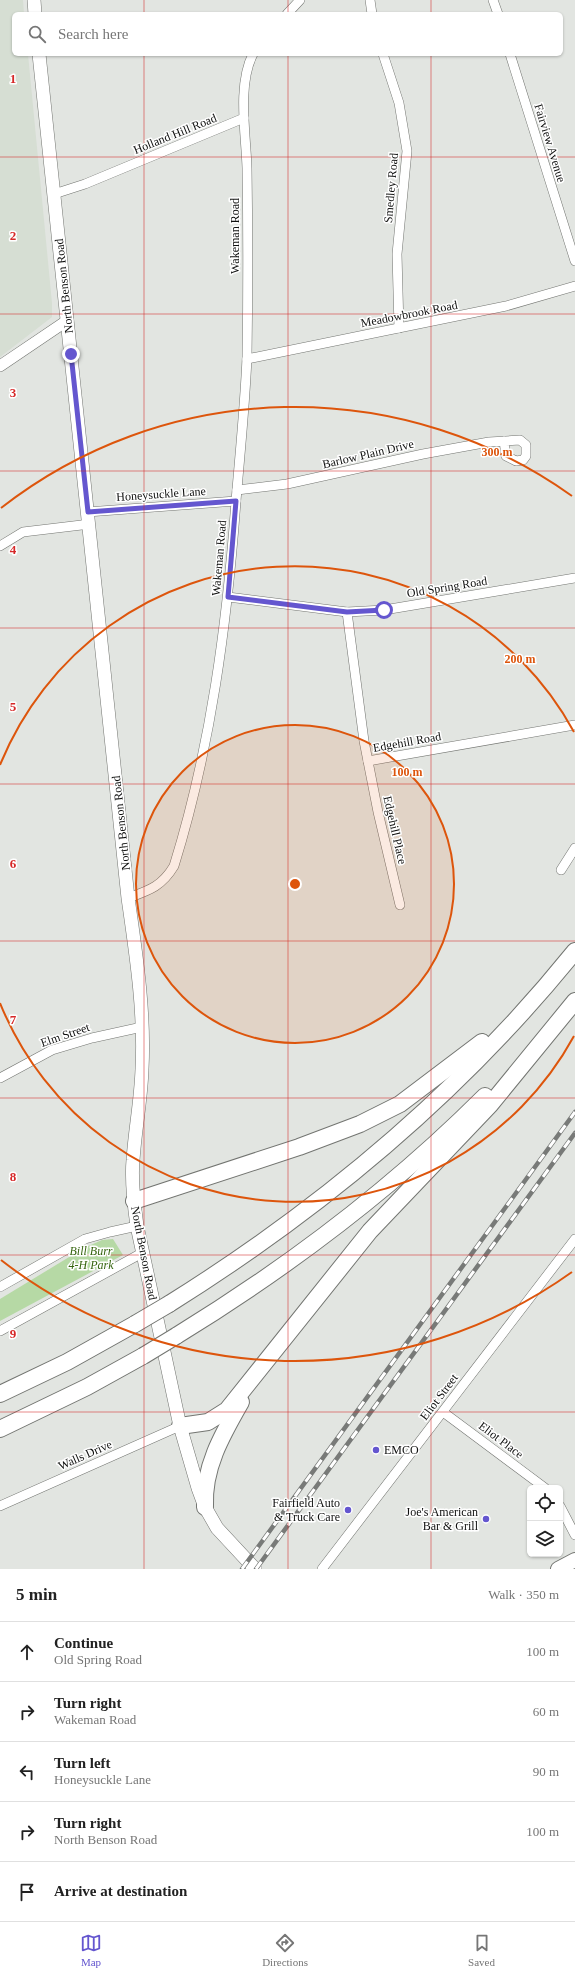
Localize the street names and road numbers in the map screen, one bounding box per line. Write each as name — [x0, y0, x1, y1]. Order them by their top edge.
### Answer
street label: Fairview Avenue — [531, 102, 569, 184]
street label: Holland Hill Road — [131, 111, 219, 157]
street label: Smedley Road — [381, 152, 401, 224]
street label: Wakeman Road — [228, 198, 242, 274]
street label: North Benson Road — [52, 238, 76, 334]
street label: Meadowbrook Road — [359, 298, 459, 330]
street label: Barlow Plain Drive — [321, 437, 415, 471]
street label: Honeysuckle Lane — [116, 484, 206, 504]
street label: Wakeman Road — [209, 520, 229, 596]
street label: Old Spring Road — [406, 574, 488, 600]
street label: Edgehill Road — [372, 729, 442, 755]
street label: North Benson Road — [109, 775, 133, 871]
street label: Edgehill Place — [380, 794, 410, 866]
street label: Elm Street — [39, 1020, 92, 1050]
street label: North Benson Road — [128, 1205, 160, 1301]
street label: Eliot Street — [417, 1371, 461, 1423]
street label: Eliot Place — [476, 1419, 526, 1461]
street label: Walls Drive — [56, 1437, 114, 1473]

